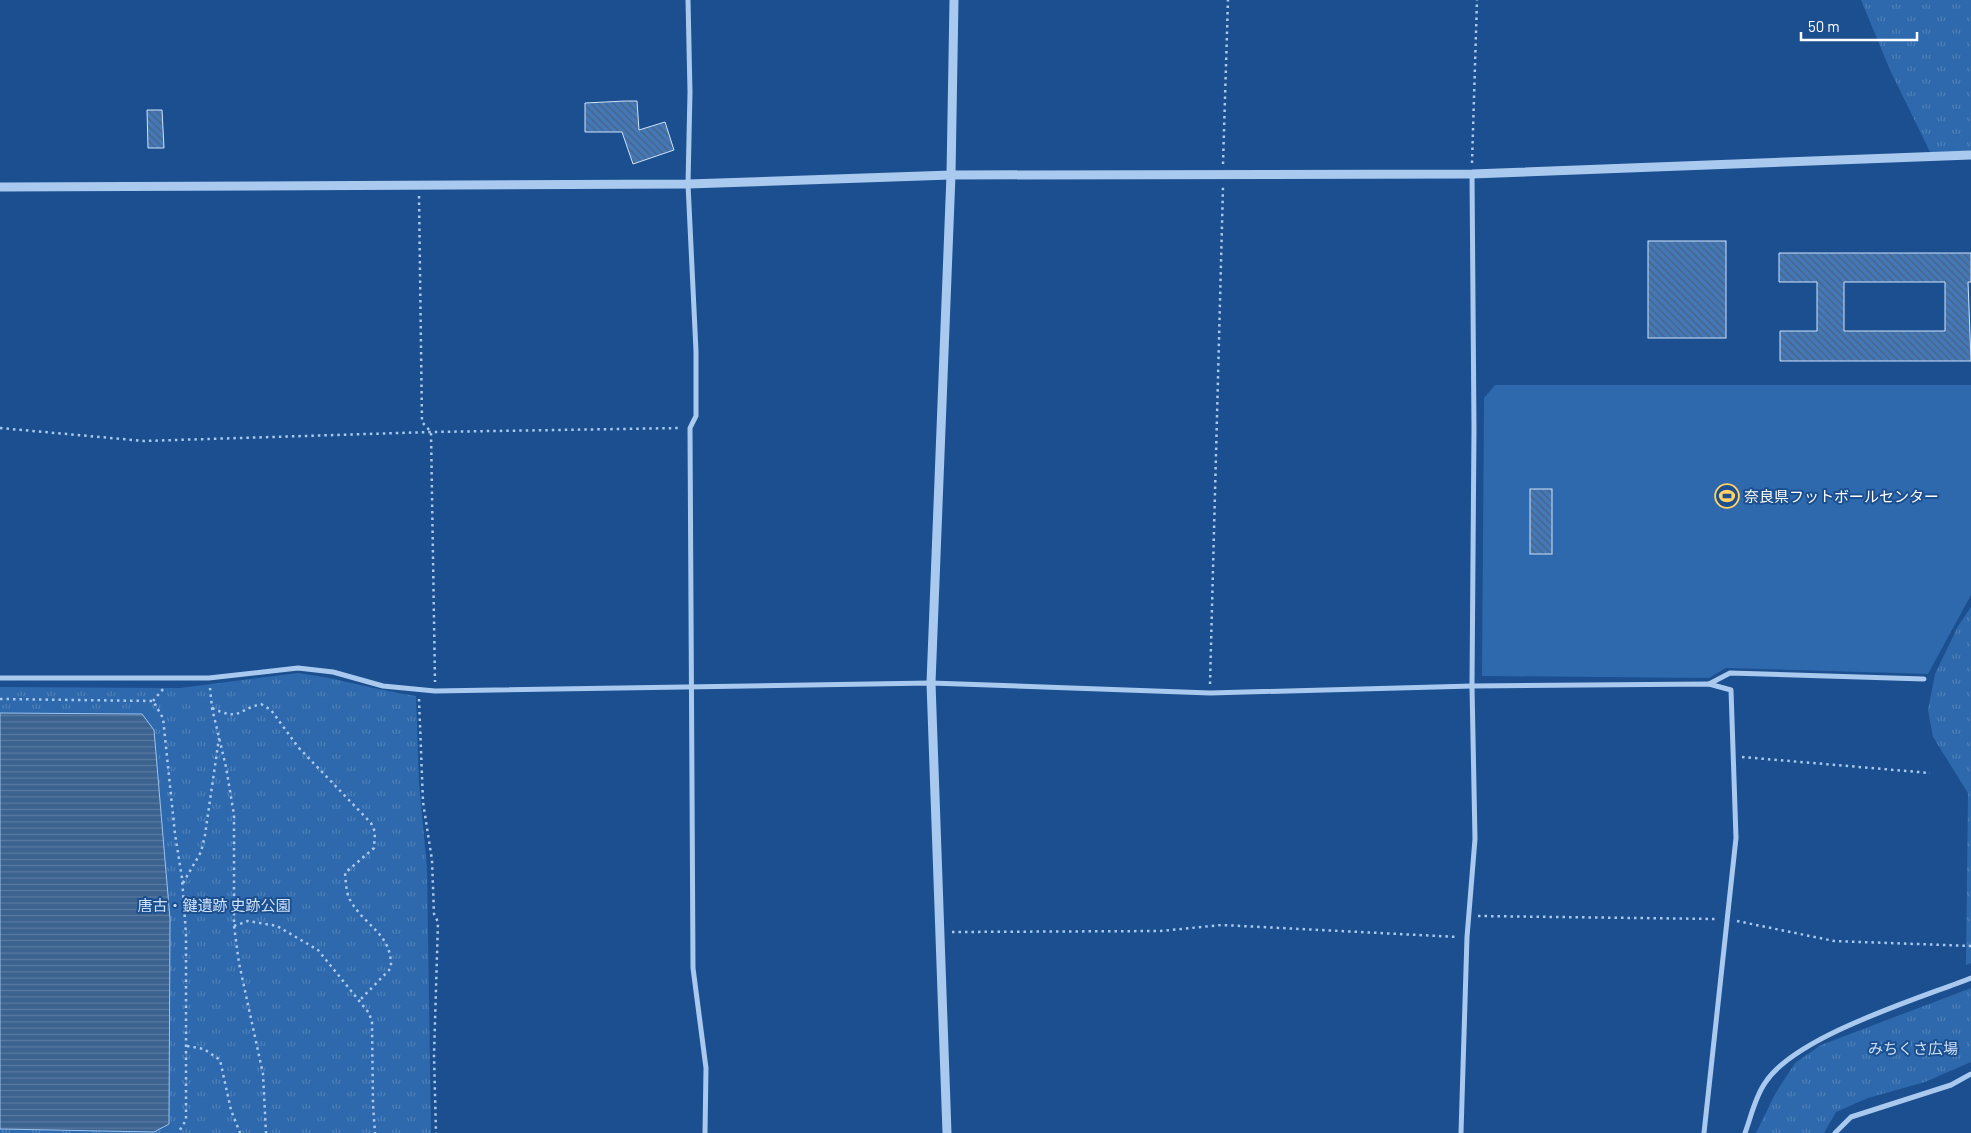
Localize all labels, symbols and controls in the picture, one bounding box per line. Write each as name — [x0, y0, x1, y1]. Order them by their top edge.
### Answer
scale bar — [1801, 10, 1917, 42]
text: 50 m — [1808, 17, 1840, 35]
sports icon: 奈良県フットボールセンター — [1714, 483, 1740, 509]
place label: 奈良県フットボールセンター — [1744, 487, 1939, 505]
park label: 唐古・鍵遺跡 史跡公園 — [137, 896, 291, 914]
park label: みちくさ広場 — [1868, 1039, 1958, 1057]

